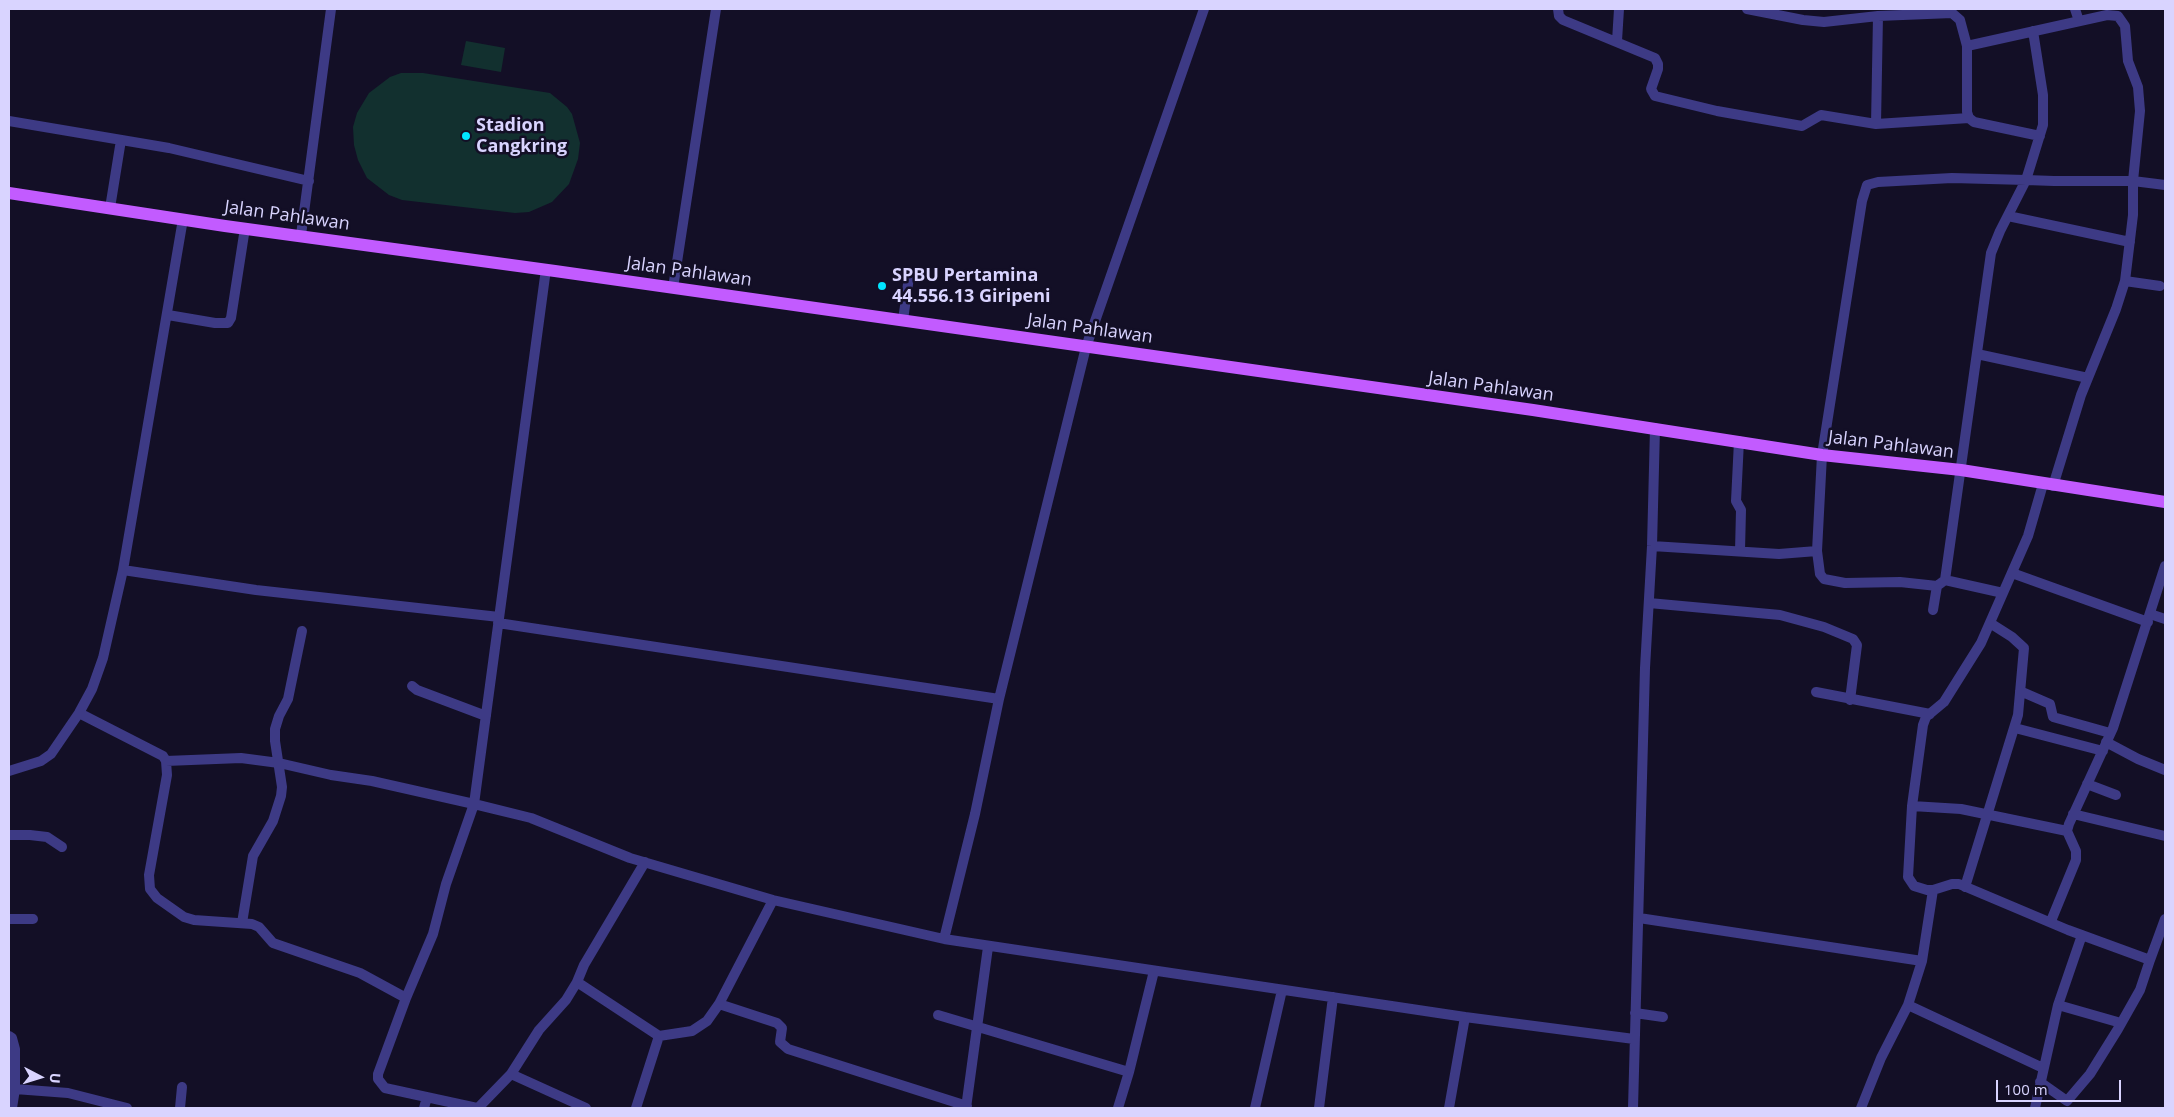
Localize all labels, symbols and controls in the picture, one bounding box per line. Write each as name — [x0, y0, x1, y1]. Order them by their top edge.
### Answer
place label: Stadion Cangkring — [476, 115, 567, 158]
marker: Stadion Cangkring — [460, 130, 472, 142]
street label: Jalan Pahlawan — [223, 197, 351, 235]
street label: Jalan Pahlawan — [625, 253, 753, 291]
place label: SPBU Pertamina 44.556.13 Giripeni — [892, 265, 1051, 308]
marker: SPBU Pertamina 44.556.13 Giripeni — [876, 280, 888, 292]
street label: Jalan Pahlawan — [1026, 310, 1154, 348]
street label: Jalan Pahlawan — [1427, 368, 1555, 406]
street label: Jalan Pahlawan — [1827, 427, 1955, 463]
north arrow — [15, 1052, 65, 1102]
scale bar — [1999, 1070, 2124, 1102]
text: U — [46, 1072, 65, 1084]
text: 100 m — [2004, 1079, 2048, 1099]

